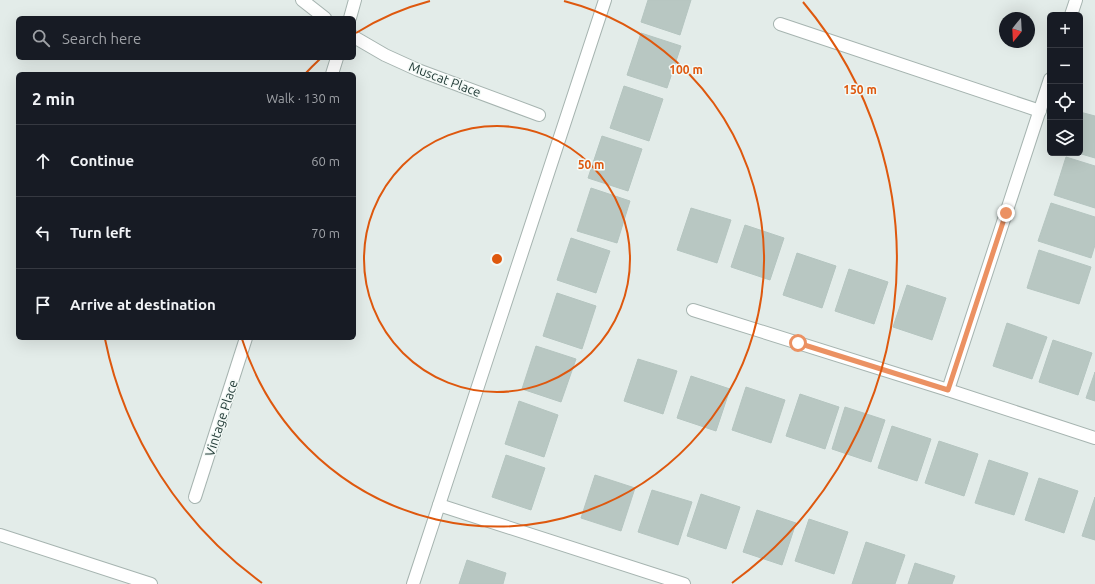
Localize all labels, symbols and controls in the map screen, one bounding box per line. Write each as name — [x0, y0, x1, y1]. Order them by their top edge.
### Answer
north arrow — [999, 12, 1035, 48]
map controls — [1047, 12, 1083, 156]
button: + — [1047, 12, 1083, 48]
search box — [16, 16, 356, 60]
icon: search — [30, 27, 52, 49]
text: Search here — [62, 30, 141, 47]
button: − — [1047, 48, 1083, 84]
street label: Muscat Place — [407, 59, 483, 99]
text: 100 m — [669, 63, 703, 76]
text: 150 m — [843, 83, 877, 96]
button: locate — [1047, 84, 1083, 120]
text: 2 min — [32, 89, 75, 108]
text: Walk · 130 m — [266, 91, 340, 105]
button: layers — [1047, 120, 1083, 156]
icon: ahead — [32, 150, 54, 172]
text: Continue — [70, 152, 134, 169]
text: 60 m — [311, 154, 340, 168]
text: 50 m — [578, 158, 604, 171]
route end — [997, 204, 1015, 222]
icon: left — [32, 222, 54, 244]
text: Turn left — [70, 224, 131, 241]
text: 70 m — [311, 226, 340, 240]
centre of rings — [490, 252, 504, 266]
icon: arrive — [32, 294, 54, 316]
text: Arrive at destination — [70, 296, 216, 313]
route start — [789, 334, 807, 352]
street label: Vintage Place — [202, 378, 240, 458]

